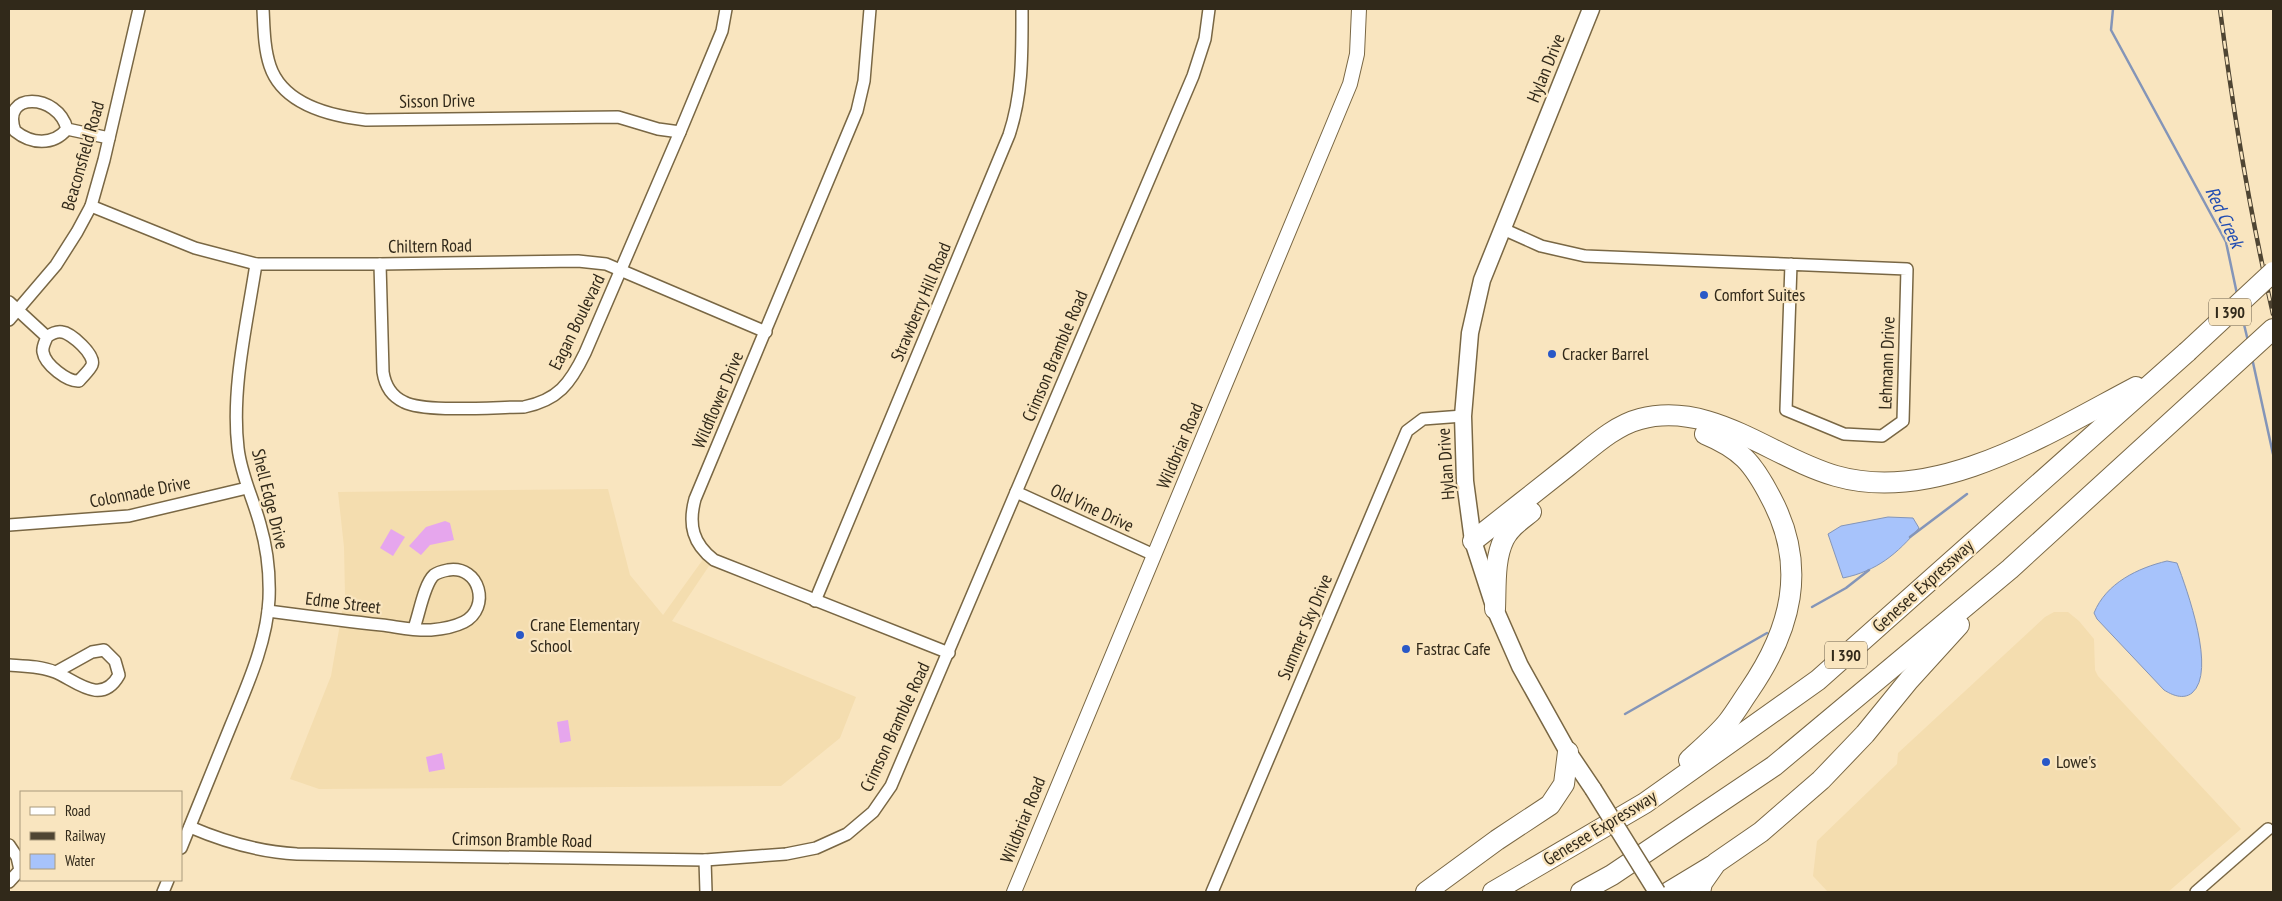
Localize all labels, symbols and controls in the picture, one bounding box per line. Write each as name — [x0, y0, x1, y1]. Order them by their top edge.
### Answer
street label: Hylan Drive — [1521, 30, 1570, 106]
street label: Sisson Drive — [399, 88, 475, 113]
street label: Beaconsfield Road — [56, 98, 109, 213]
water label: Red Creek — [2200, 182, 2251, 254]
street label: Chiltern Road — [388, 233, 472, 258]
street label: Strawberry Hill Road — [885, 239, 956, 365]
street label: Eagan Boulevard — [543, 270, 610, 374]
place label: Comfort Suites — [1714, 283, 1805, 306]
street label: Crimson Bramble Road — [1017, 287, 1093, 425]
marker: Comfort Suites — [1698, 289, 1710, 301]
road number: I 390 — [2209, 298, 2251, 326]
street label: Lehmann Drive — [1873, 316, 1900, 410]
place label: Cracker Barrel — [1562, 342, 1650, 365]
street label: Wildflower Drive — [687, 348, 748, 452]
marker: Cracker Barrel — [1546, 348, 1558, 360]
street label: Wildbriar Road — [1151, 399, 1208, 492]
street label: Hylan Drive — [1432, 427, 1459, 501]
street label: Shell Edge Drive — [247, 446, 294, 551]
street label: Colonnade Drive — [88, 470, 192, 513]
street label: Old Vine Drive — [1047, 478, 1138, 537]
street label: Genesee Expressway — [1867, 534, 1978, 637]
street label: Summer Sky Drive — [1272, 570, 1337, 683]
street label: Edme Street — [304, 586, 382, 619]
place label: Crane Elementary School — [530, 613, 640, 657]
marker: Crane Elementary School — [514, 629, 526, 641]
place label: Fastrac Cafe — [1416, 637, 1491, 660]
road number: I 390 — [1825, 642, 1867, 668]
marker: Fastrac Cafe — [1400, 643, 1412, 655]
street label: Crimson Bramble Road — [854, 658, 935, 795]
place label: Lowe's — [2056, 750, 2096, 773]
marker: Lowe's — [2040, 756, 2052, 768]
street label: Wildbriar Road — [995, 773, 1050, 866]
street label: Genesee Expressway — [1539, 785, 1661, 870]
legend — [20, 791, 182, 881]
text: Road — [65, 801, 91, 820]
text: Railway — [65, 826, 106, 845]
street label: Crimson Bramble Road — [452, 827, 592, 852]
text: Water — [65, 851, 96, 870]

